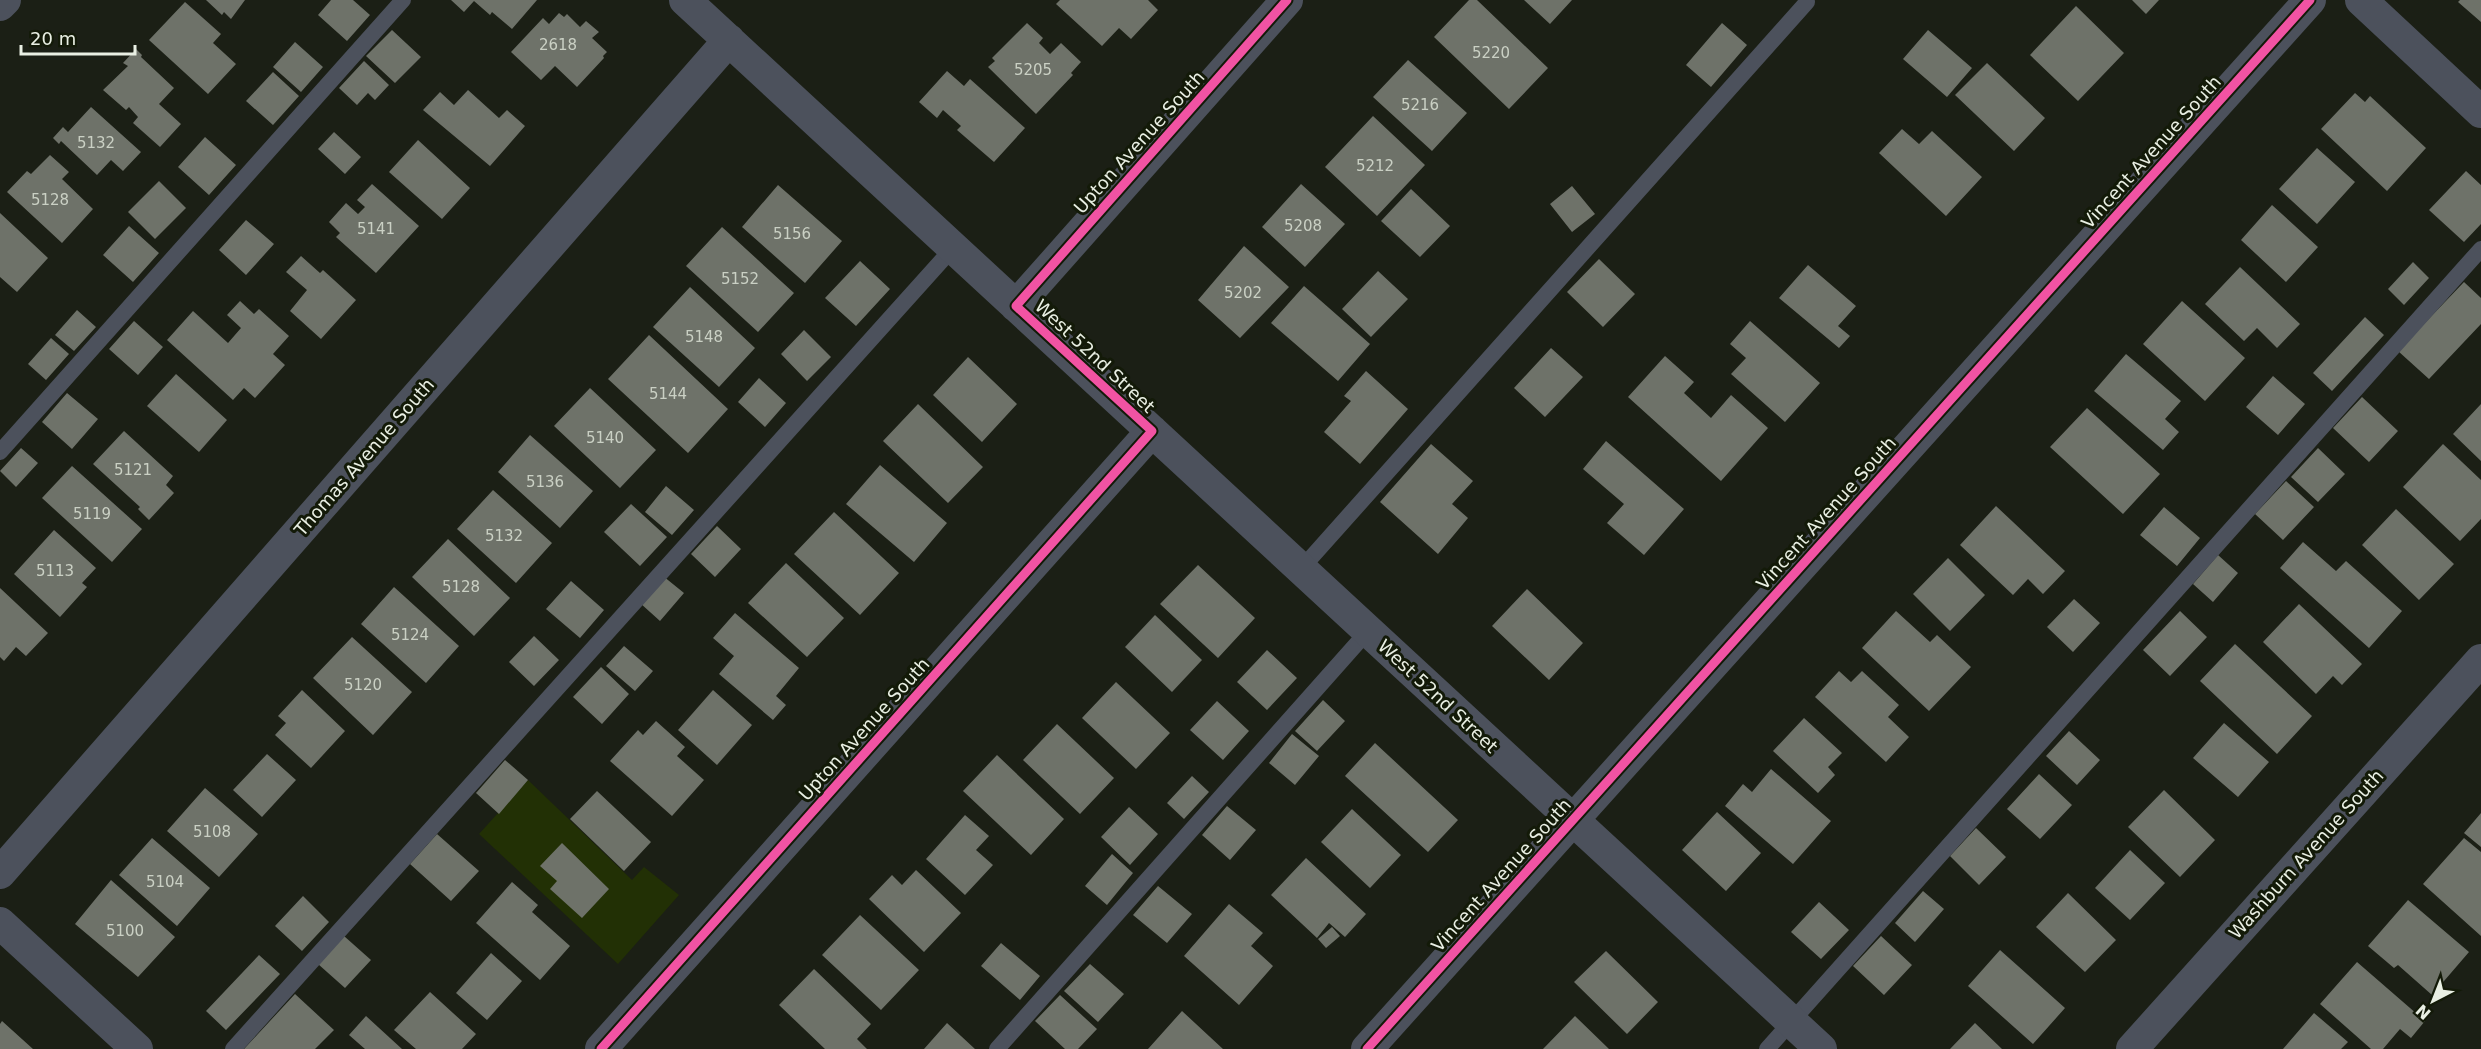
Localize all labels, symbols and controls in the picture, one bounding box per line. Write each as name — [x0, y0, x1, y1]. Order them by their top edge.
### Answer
scale bar — [21, 18, 135, 56]
text: 20 m — [30, 28, 76, 49]
house number: 2618 — [539, 36, 577, 54]
house number: 5220 — [1472, 44, 1510, 62]
house number: 5205 — [1014, 61, 1052, 79]
street label: Upton Avenue South — [1069, 66, 1209, 218]
street label: Vincent Avenue South — [2077, 71, 2225, 233]
house number: 5216 — [1401, 96, 1439, 114]
house number: 5132 — [77, 134, 115, 152]
house number: 5212 — [1356, 157, 1394, 175]
house number: 5128 — [31, 191, 69, 209]
house number: 5208 — [1284, 217, 1322, 235]
house number: 5141 — [357, 220, 395, 238]
house number: 5156 — [773, 225, 811, 243]
house number: 5152 — [721, 270, 759, 288]
house number: 5202 — [1224, 284, 1262, 302]
street label: West 52nd Street — [1031, 295, 1159, 417]
house number: 5148 — [685, 328, 723, 346]
street label: Thomas Avenue South — [289, 374, 438, 541]
house number: 5144 — [649, 385, 687, 403]
house number: 5140 — [586, 429, 624, 447]
street label: Vincent Avenue South — [1752, 432, 1900, 594]
house number: 5121 — [114, 461, 152, 479]
house number: 5136 — [526, 473, 564, 491]
house number: 5119 — [73, 505, 111, 523]
house number: 5132 — [485, 527, 523, 545]
house number: 5113 — [36, 562, 74, 580]
house number: 5128 — [442, 578, 480, 596]
house number: 5124 — [391, 626, 429, 644]
street label: West 52nd Street — [1374, 635, 1502, 757]
street label: Upton Avenue South — [794, 653, 934, 805]
house number: 5120 — [344, 676, 382, 694]
street label: Washburn Avenue South — [2224, 765, 2388, 943]
street label: Vincent Avenue South — [1427, 794, 1575, 956]
house number: 5108 — [193, 823, 231, 841]
house number: 5104 — [146, 873, 184, 891]
house number: 5100 — [106, 922, 144, 940]
north arrow — [2403, 971, 2463, 1031]
text: N — [2412, 1000, 2435, 1023]

